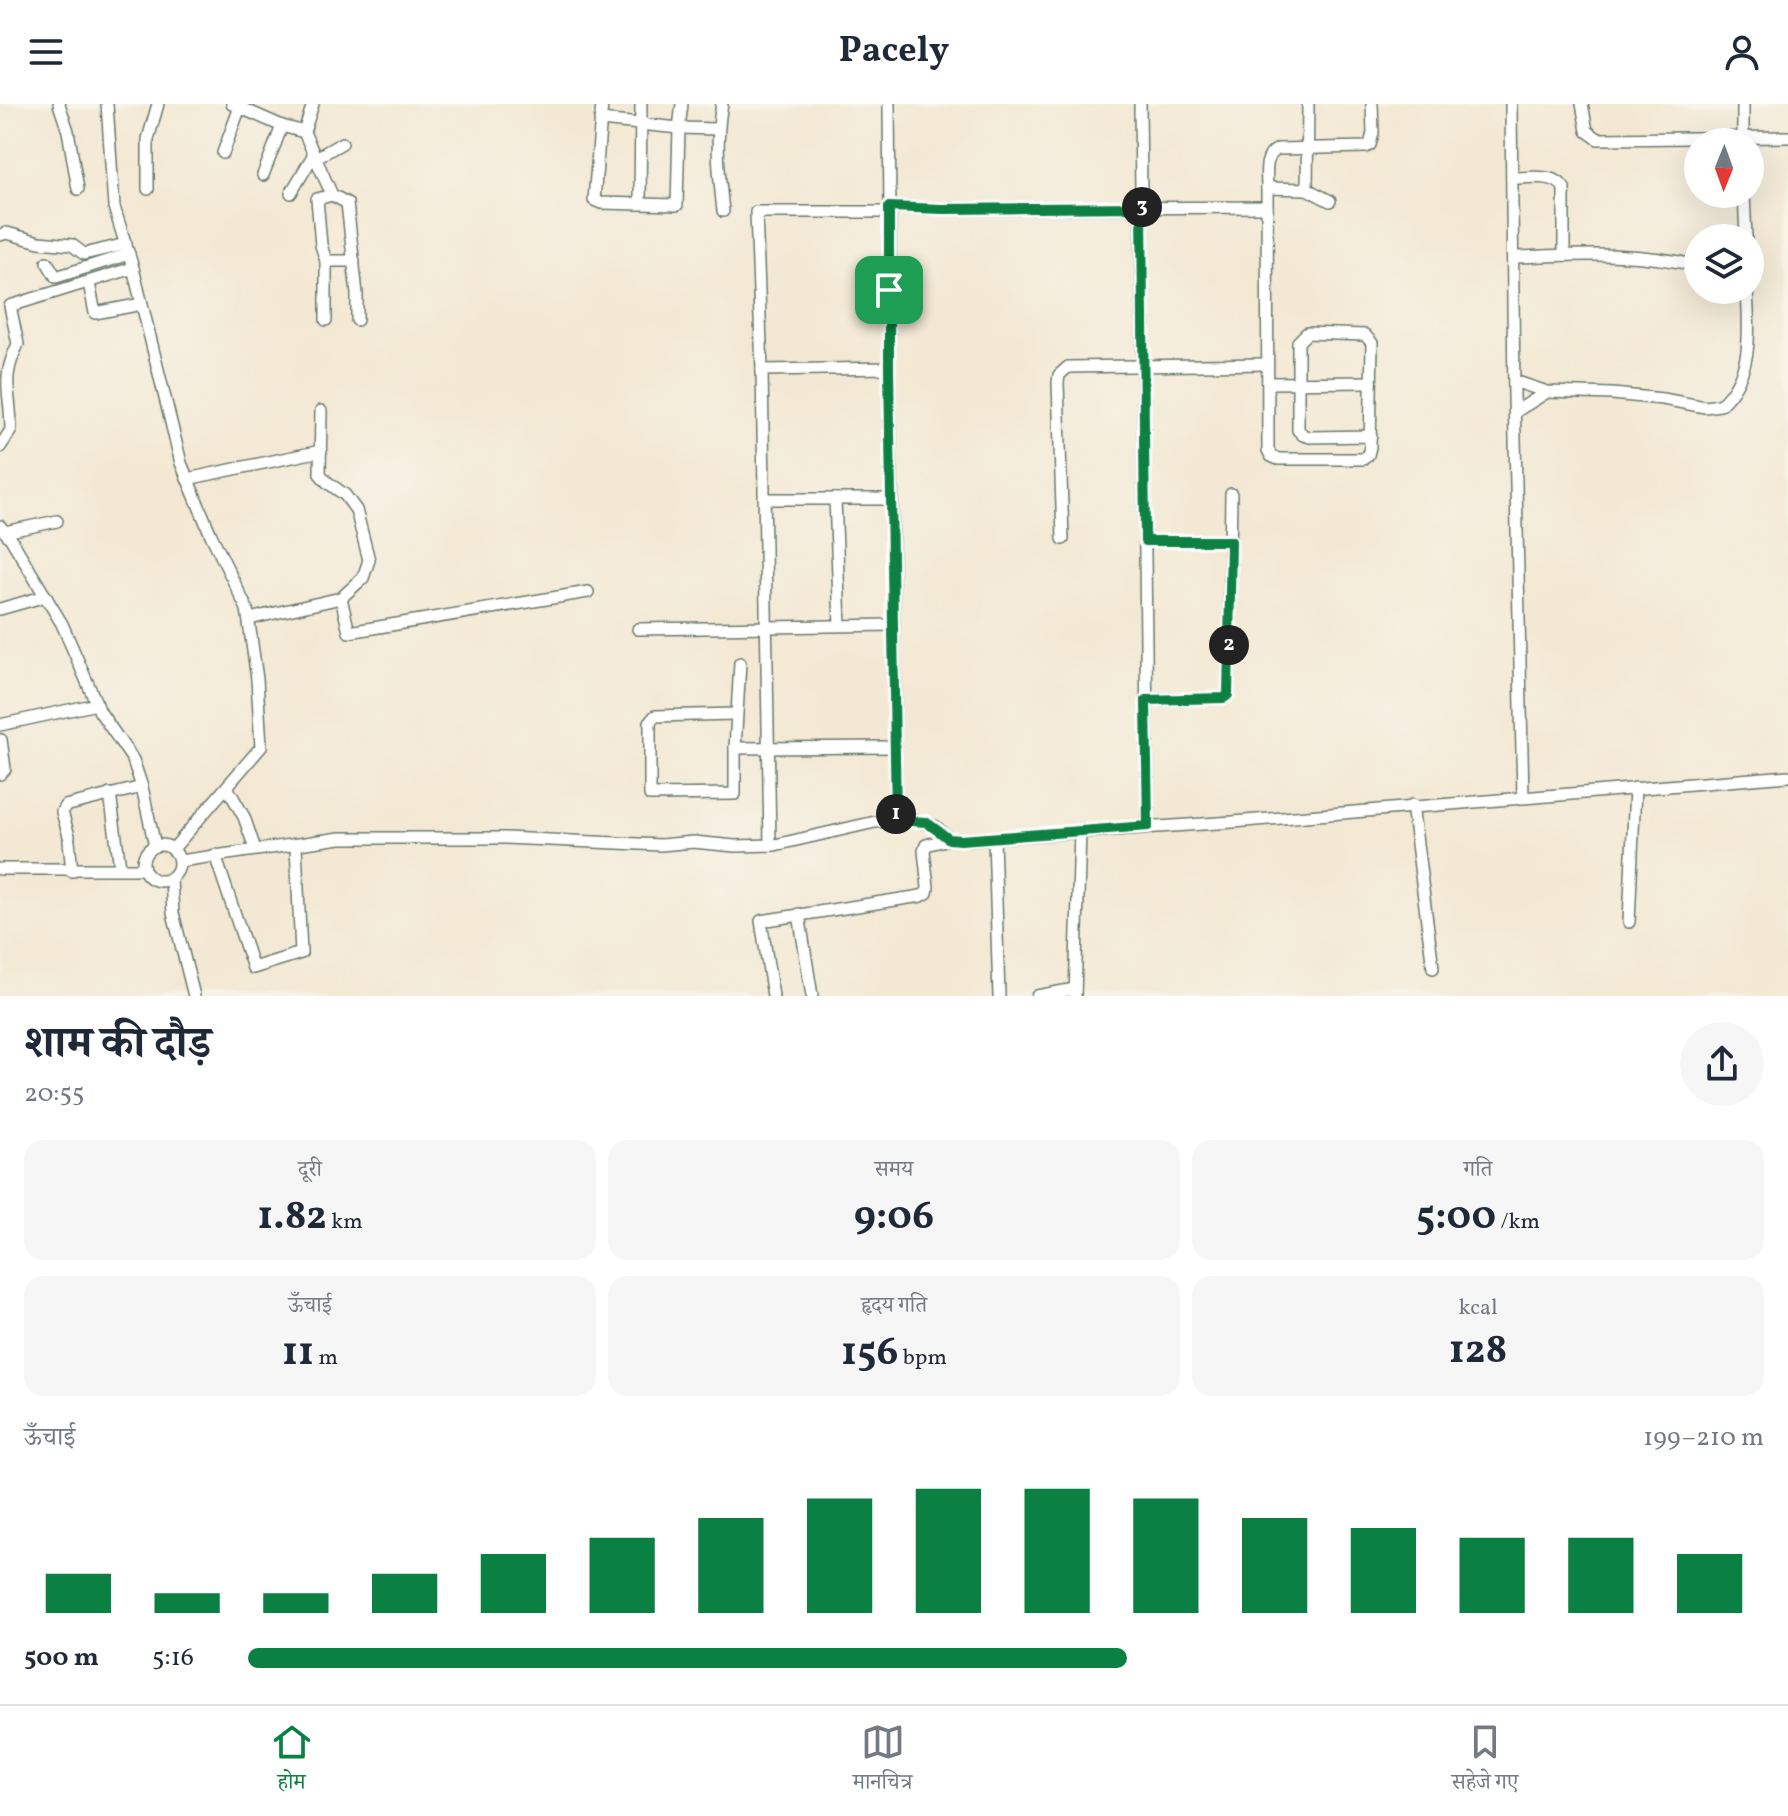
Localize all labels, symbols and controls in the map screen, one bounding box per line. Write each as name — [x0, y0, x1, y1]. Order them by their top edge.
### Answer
text: Pacely — [839, 27, 949, 77]
icon: menu — [24, 30, 68, 74]
icon: person — [1720, 30, 1764, 74]
north arrow — [1684, 128, 1764, 208]
map controls — [1684, 128, 1764, 304]
pin: 3 — [1122, 187, 1162, 227]
text: 3 — [1136, 191, 1148, 222]
button: layers — [1684, 224, 1764, 304]
pin — [855, 256, 923, 324]
icon: arrive — [867, 268, 911, 312]
pin: 2 — [1209, 625, 1249, 665]
text: 2 — [1223, 629, 1235, 660]
pin: 1 — [876, 794, 916, 834]
text: 1 — [892, 798, 900, 829]
text: शाम की दौड़ — [24, 1015, 211, 1076]
button: share — [1680, 1022, 1764, 1106]
text: 20:55 — [24, 1076, 84, 1112]
text: दूरी — [298, 1155, 322, 1186]
text: समय — [875, 1155, 913, 1186]
text: गति — [1464, 1155, 1492, 1186]
text: 1.82 — [257, 1190, 327, 1246]
text: 9:06 — [854, 1190, 934, 1246]
text: 5:00 — [1416, 1190, 1496, 1246]
text: km — [327, 1207, 363, 1238]
text: /km — [1496, 1207, 1540, 1238]
text: ऊँचाई — [288, 1291, 332, 1322]
text: हृदय गति — [861, 1291, 927, 1322]
text: kcal — [1458, 1293, 1498, 1324]
text: 128 — [1449, 1324, 1507, 1380]
text: 11 — [282, 1326, 314, 1382]
text: 156 — [841, 1326, 898, 1382]
text: m — [314, 1343, 338, 1374]
text: bpm — [898, 1343, 947, 1374]
text: ऊँचाई — [24, 1420, 75, 1456]
text: 199–210 m — [1643, 1420, 1764, 1456]
text: 500 m — [24, 1640, 99, 1676]
text: 5:16 — [152, 1640, 194, 1676]
tab: होम — [270, 1720, 314, 1803]
tab: मानचित्र — [853, 1720, 912, 1803]
tab: सहेजे गए — [1451, 1720, 1518, 1803]

